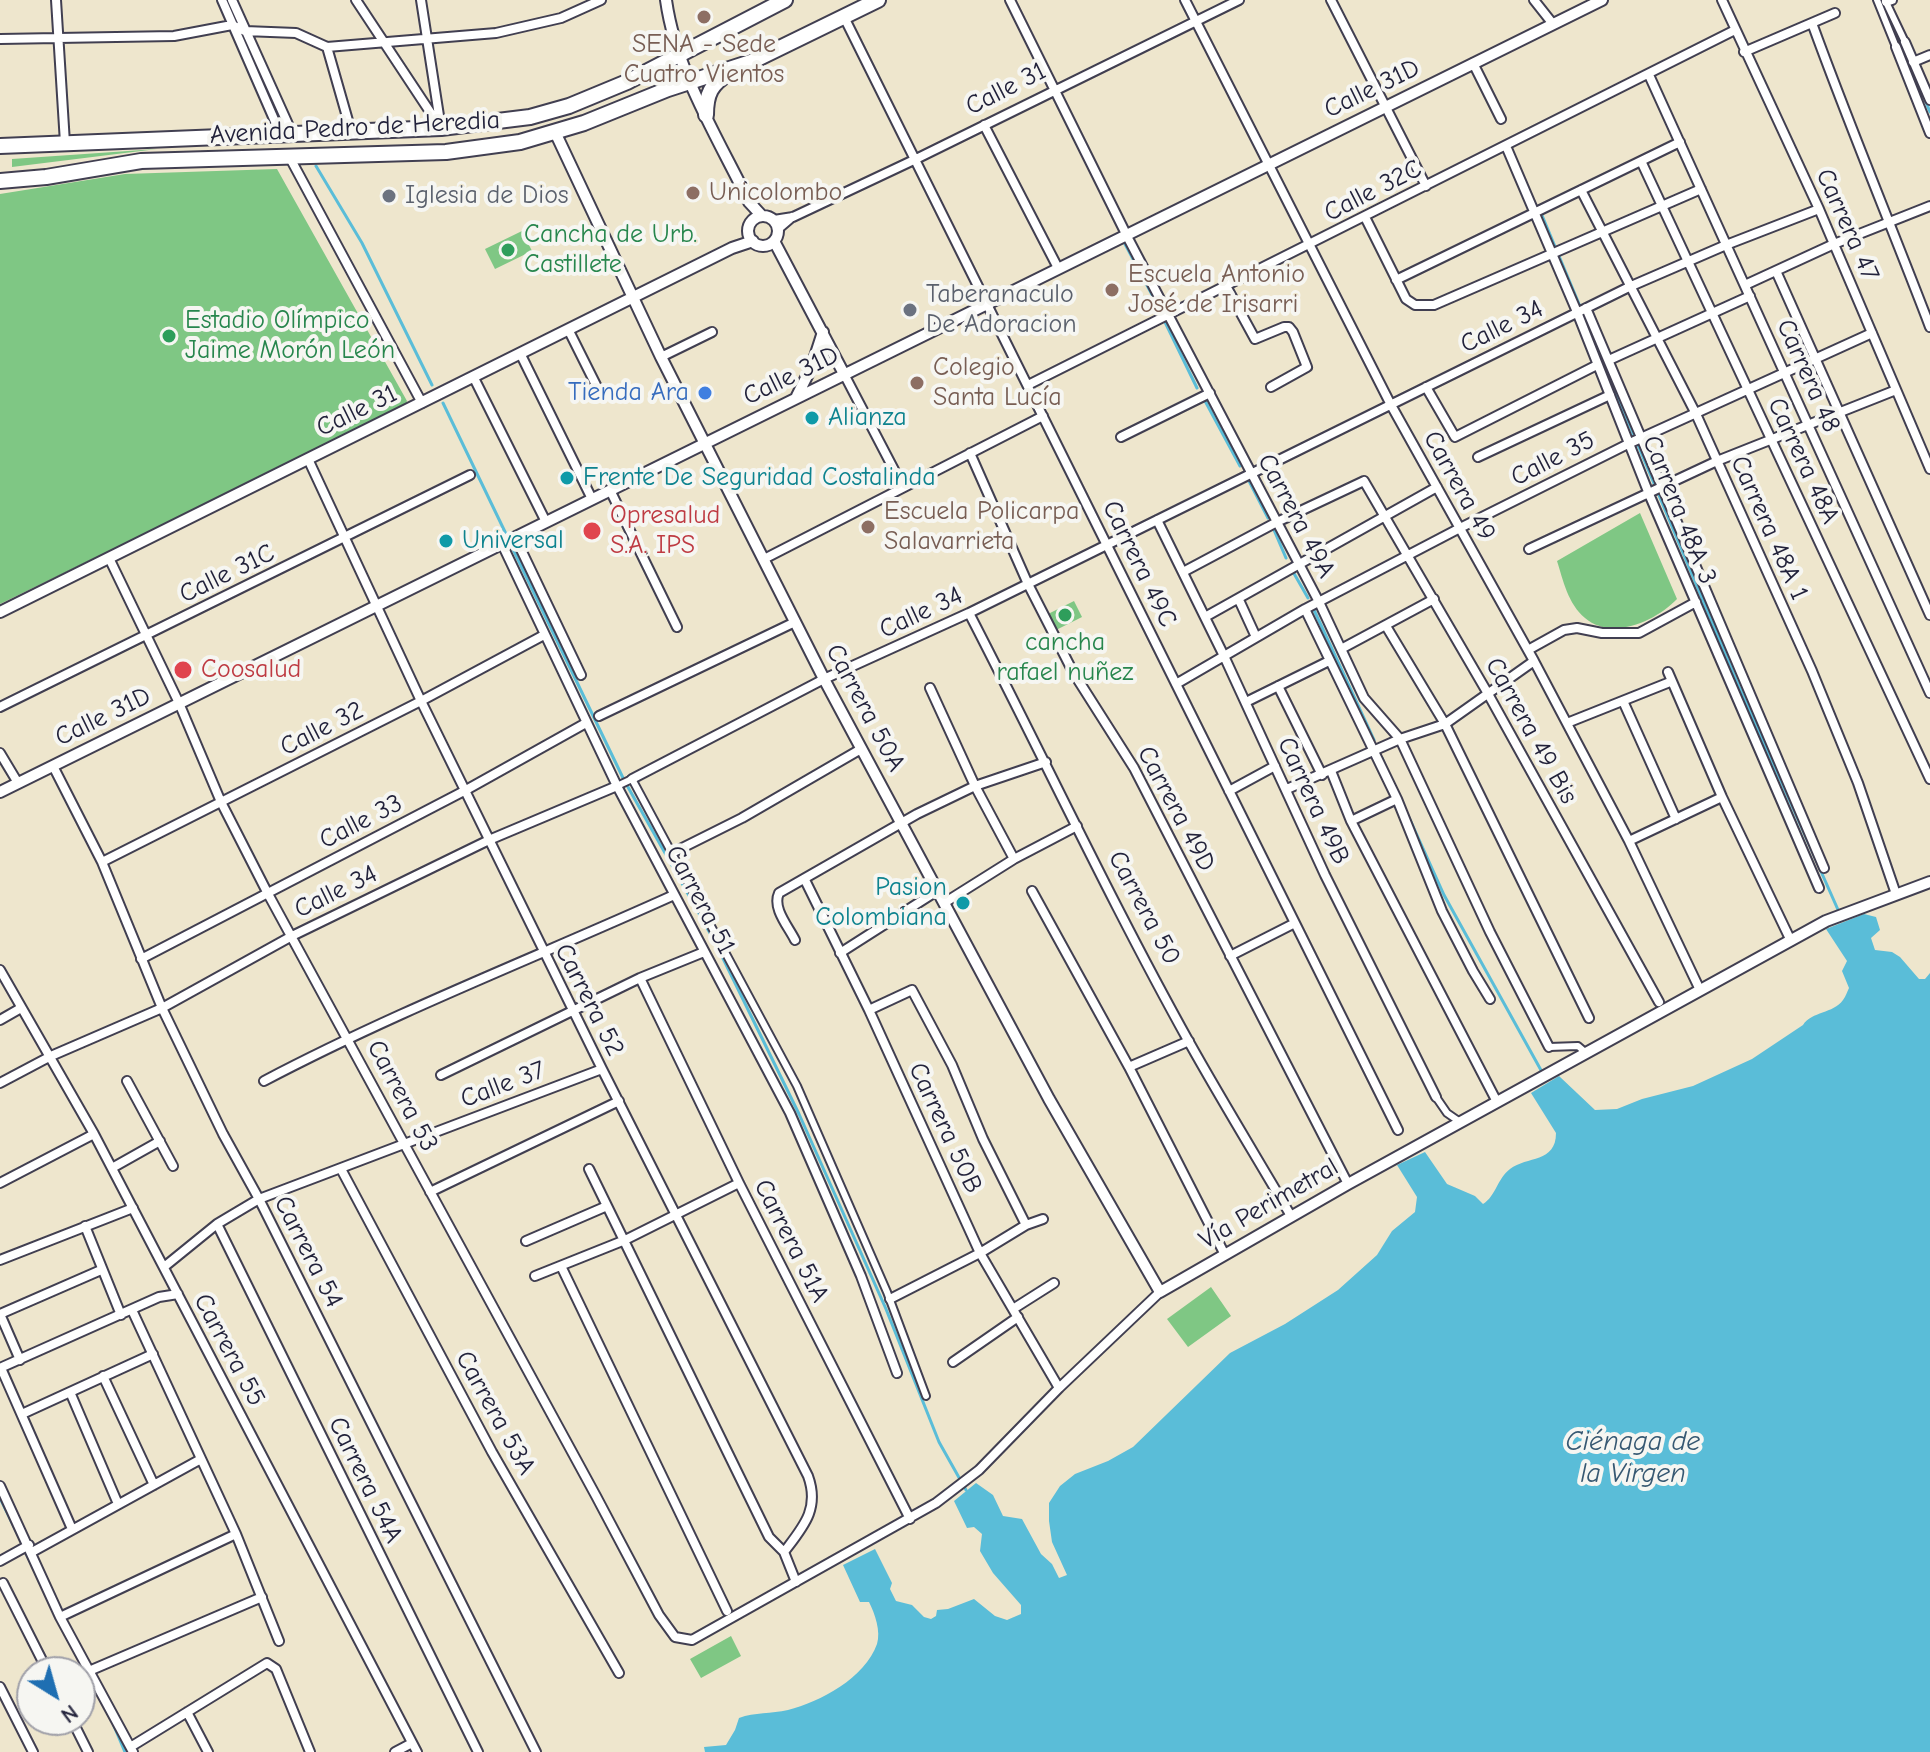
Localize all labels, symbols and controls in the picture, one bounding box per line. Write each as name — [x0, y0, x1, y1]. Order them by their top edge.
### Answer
marker: SENA - Sede Cuatro Vientos — [695, 8, 713, 26]
place label: SENA - Sede Cuatro Vientos — [624, 29, 784, 90]
street label: Calle 31D — [1319, 53, 1425, 125]
street label: Calle 31 — [961, 56, 1051, 122]
street label: Avenida Pedro de Heredia — [209, 105, 501, 151]
street label: Calle 32C — [1319, 153, 1427, 229]
street label: Carrera 47 — [1808, 164, 1886, 286]
place label: Unicolombo — [709, 177, 842, 209]
place label: Iglesia de Dios — [405, 180, 569, 212]
marker: Unicolombo — [684, 184, 702, 202]
marker: Iglesia de Dios — [380, 187, 398, 205]
place label: Cancha de Urb. Castillete — [524, 219, 697, 280]
marker: Cancha de Urb. Castillete — [499, 241, 517, 259]
place label: Escuela Antonio José de Irisarri — [1128, 259, 1305, 320]
place label: Taberanaculo De Adoracion — [926, 279, 1077, 340]
marker: Escuela Antonio José de Irisarri — [1103, 281, 1121, 299]
street label: Calle 34 — [1456, 294, 1548, 360]
marker: Taberanaculo De Adoracion — [901, 301, 919, 319]
place label: Estadio Olímpico Jaime Morón León — [185, 305, 395, 366]
street label: Carrera 48 — [1769, 315, 1847, 437]
marker: Estadio Olímpico Jaime Morón León — [160, 327, 178, 345]
street label: Calle 31D — [738, 340, 844, 412]
place label: Colegio Santa Lucía — [933, 352, 1062, 414]
marker: Colegio Santa Lucía — [908, 374, 926, 392]
place label: Tienda Ara — [568, 377, 689, 409]
street label: Calle 31 — [312, 378, 402, 444]
marker: Tienda Ara — [696, 384, 714, 402]
street label: Carrera 48A — [1760, 393, 1846, 529]
place label: Alianza — [828, 402, 907, 434]
marker: Alianza — [803, 409, 821, 427]
street label: Calle 35 — [1506, 425, 1600, 493]
street label: Carrera 49 — [1416, 426, 1502, 546]
street label: Carrera 48A 3 — [1635, 431, 1723, 589]
street label: Carrera 49A — [1250, 449, 1342, 583]
street label: Carrera 48A 1 — [1723, 451, 1815, 605]
place label: Frente De Seguridad Costalinda — [583, 462, 936, 494]
marker: Frente De Seguridad Costalinda — [558, 469, 576, 487]
place label: Escuela Policarpa Salavarrieta — [884, 496, 1079, 558]
street label: Carrera 49C — [1095, 496, 1183, 632]
place label: Opresalud S.A. IPS — [610, 500, 720, 562]
marker: Escuela Policarpa Salavarrieta — [859, 518, 877, 536]
marker: Opresalud S.A. IPS — [581, 520, 603, 542]
place label: Universal — [462, 525, 564, 557]
marker: Universal — [437, 532, 455, 550]
street label: Calle 31C — [174, 538, 280, 610]
street label: Calle 34 — [874, 580, 968, 646]
marker: cancha rafael nuñez — [1056, 606, 1074, 624]
place label: cancha rafael nuñez — [996, 627, 1134, 688]
street label: Carrera 50A — [818, 639, 912, 777]
street label: Carrera 49 Bis — [1478, 652, 1584, 810]
place label: Coosalud — [201, 654, 301, 686]
marker: Coosalud — [172, 659, 194, 681]
street label: Calle 31D — [50, 681, 156, 753]
street label: Calle 32 — [275, 695, 369, 763]
street label: Carrera 49B — [1270, 732, 1356, 870]
street label: Carrera 49D — [1130, 741, 1222, 877]
street label: Calle 33 — [314, 788, 408, 856]
street label: Carrera 51 — [658, 840, 742, 960]
street label: Carrera 50 — [1101, 846, 1187, 970]
street label: Calle 34 — [290, 859, 382, 925]
place label: Pasion Colombiana — [815, 872, 947, 934]
marker: Pasion Colombiana — [954, 894, 972, 912]
street label: Carrera 52 — [547, 938, 631, 1062]
street label: Carrera 53 — [360, 1035, 444, 1157]
street label: Calle 37 — [456, 1055, 550, 1115]
street label: Carrera 50B — [901, 1058, 989, 1198]
street label: Vía Perimetral — [1194, 1152, 1344, 1256]
street label: Carrera 51A — [747, 1174, 835, 1308]
street label: Carrera 54 — [267, 1191, 349, 1313]
street label: Carrera 55 — [186, 1289, 272, 1411]
street label: Carrera 53A — [448, 1346, 542, 1480]
street label: Carrera 54A — [321, 1412, 409, 1548]
water label: Ciénaga de la Virgen — [1566, 1425, 1700, 1491]
north arrow — [16, 1656, 96, 1736]
text: N — [56, 1699, 83, 1728]

